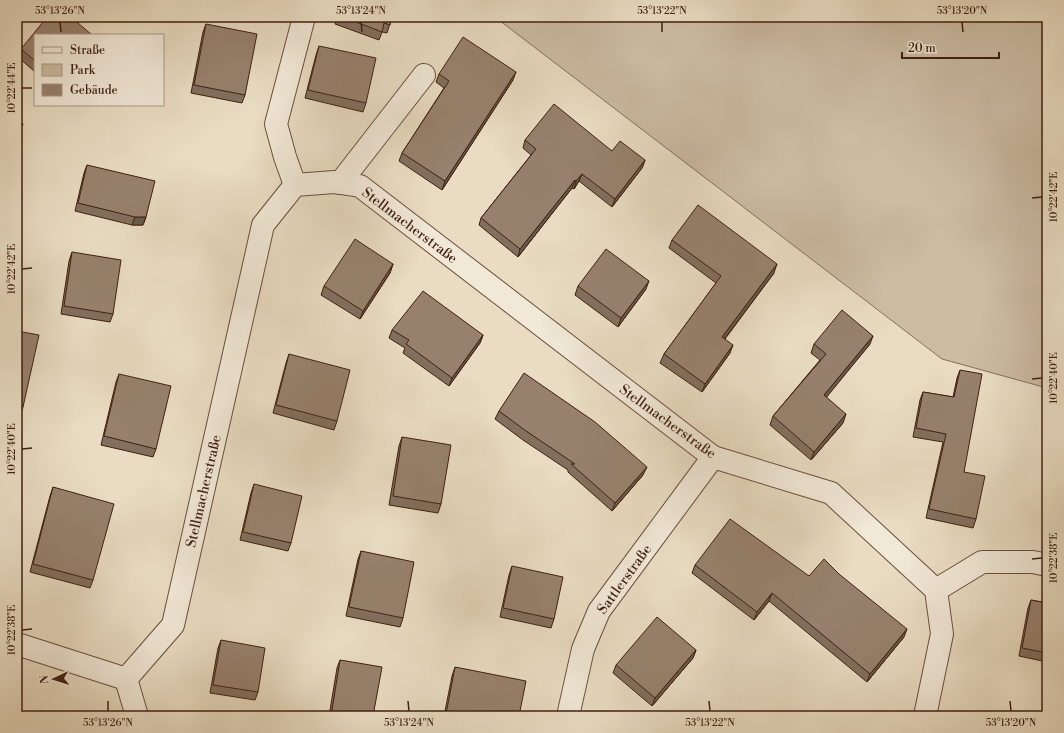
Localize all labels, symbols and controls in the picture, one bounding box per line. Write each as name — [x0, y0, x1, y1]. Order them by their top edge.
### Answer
text: 53°13'26"N — [35, 5, 85, 17]
text: 53°13'24"N — [336, 5, 386, 17]
text: 53°13'22"N — [637, 5, 687, 17]
text: 53°13'20"N — [937, 5, 988, 17]
legend — [34, 34, 164, 106]
scale bar — [902, 34, 999, 60]
text: 20 m — [908, 41, 936, 56]
text: Straße — [70, 43, 105, 58]
text: 10°22'44"E — [6, 62, 18, 113]
text: Park — [70, 63, 96, 78]
text: Gebäude — [70, 83, 118, 98]
text: 10°22'42"E — [1048, 172, 1060, 222]
street label: Stellmacherstraße — [358, 184, 461, 268]
text: 10°22'42"E — [6, 244, 18, 294]
text: 10°22'40"E — [1048, 352, 1060, 404]
street label: Stellmacherstraße — [616, 381, 719, 463]
text: 10°22'40"E — [6, 423, 18, 475]
street label: Stellmacherstraße — [182, 433, 226, 549]
text: 10°22'38"E — [1048, 533, 1060, 583]
street label: Sattlerstraße — [594, 541, 656, 618]
text: 10°22'38"E — [6, 605, 18, 655]
north arrow — [34, 659, 74, 699]
text: N — [38, 675, 52, 684]
text: 53°13'26"N — [83, 717, 133, 729]
text: 53°13'24"N — [384, 717, 434, 729]
text: 53°13'22"N — [685, 717, 735, 729]
text: 53°13'20"N — [986, 717, 1037, 729]

